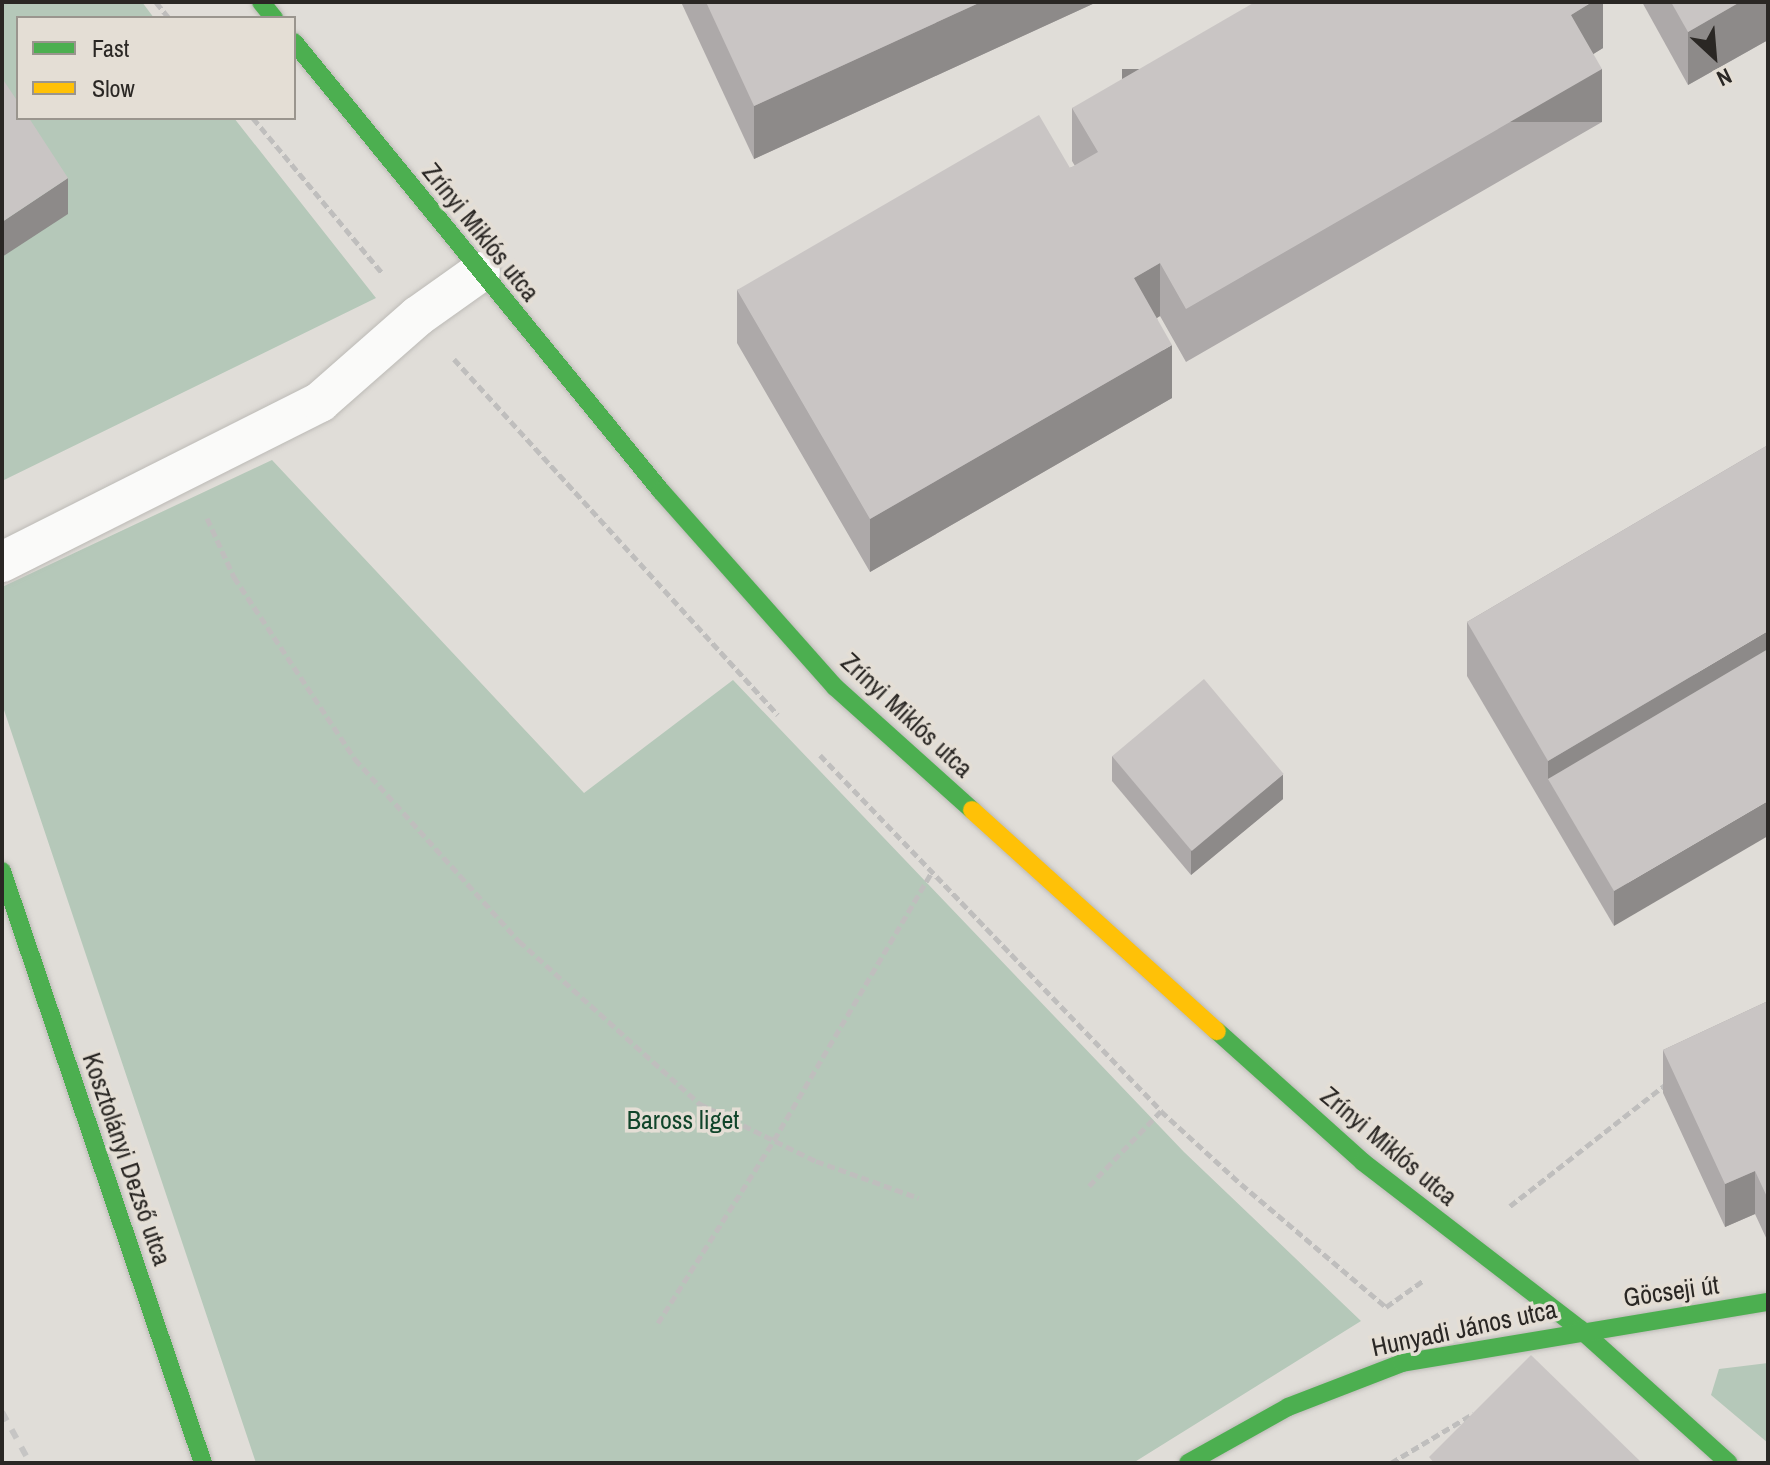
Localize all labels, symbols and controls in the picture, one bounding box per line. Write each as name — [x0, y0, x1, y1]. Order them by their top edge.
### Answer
legend — [16, 16, 296, 120]
north arrow — [1674, 16, 1754, 96]
text: Fast — [92, 32, 129, 64]
text: N — [1712, 61, 1737, 94]
text: Slow — [92, 72, 135, 104]
street label: Zrínyi Miklós utca — [416, 157, 546, 307]
street label: Zrínyi Miklós utca — [835, 646, 979, 784]
street label: Kosztolányi Dezső utca — [76, 1049, 178, 1269]
street label: Zrínyi Miklós utca — [1315, 1080, 1463, 1212]
park label: Baross liget — [627, 1104, 739, 1136]
street label: Göcseji út — [1621, 1269, 1721, 1313]
street label: Hunyadi János utca — [1369, 1293, 1559, 1363]

